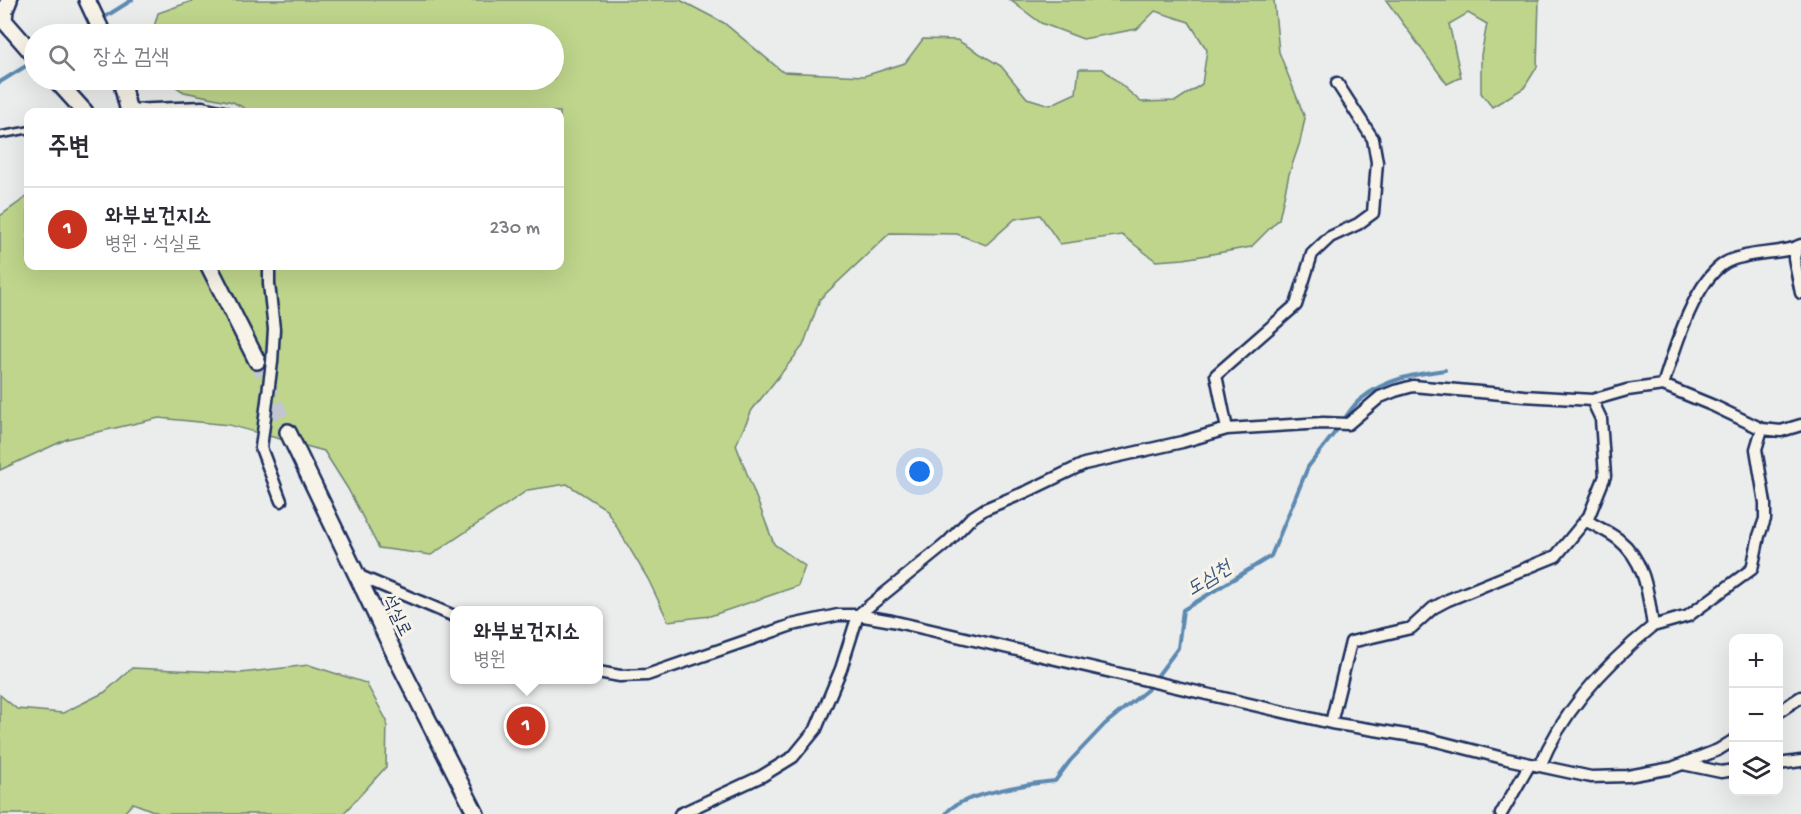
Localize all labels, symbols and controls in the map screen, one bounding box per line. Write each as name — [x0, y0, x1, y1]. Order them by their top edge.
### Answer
search box — [24, 24, 564, 90]
icon: search — [45, 41, 78, 74]
text: 장소 검색 — [93, 46, 169, 72]
text: 주변 — [48, 134, 90, 165]
text: 와부보건지소 — [105, 205, 211, 231]
text: 1 — [63, 218, 72, 241]
text: 230 m — [490, 218, 540, 241]
text: 병원 · 석실로 — [105, 234, 201, 257]
your location — [905, 457, 934, 486]
water label: 도심천 — [1183, 556, 1238, 603]
street label: 석실로 — [377, 592, 415, 640]
popup — [450, 606, 603, 684]
text: 와부보건지소 — [473, 621, 580, 647]
map controls — [1729, 634, 1783, 796]
button: + — [1729, 634, 1783, 688]
text: 병원 — [473, 650, 506, 673]
button: − — [1729, 688, 1783, 742]
pin: 1 — [506, 704, 546, 748]
button: layers — [1729, 742, 1783, 796]

